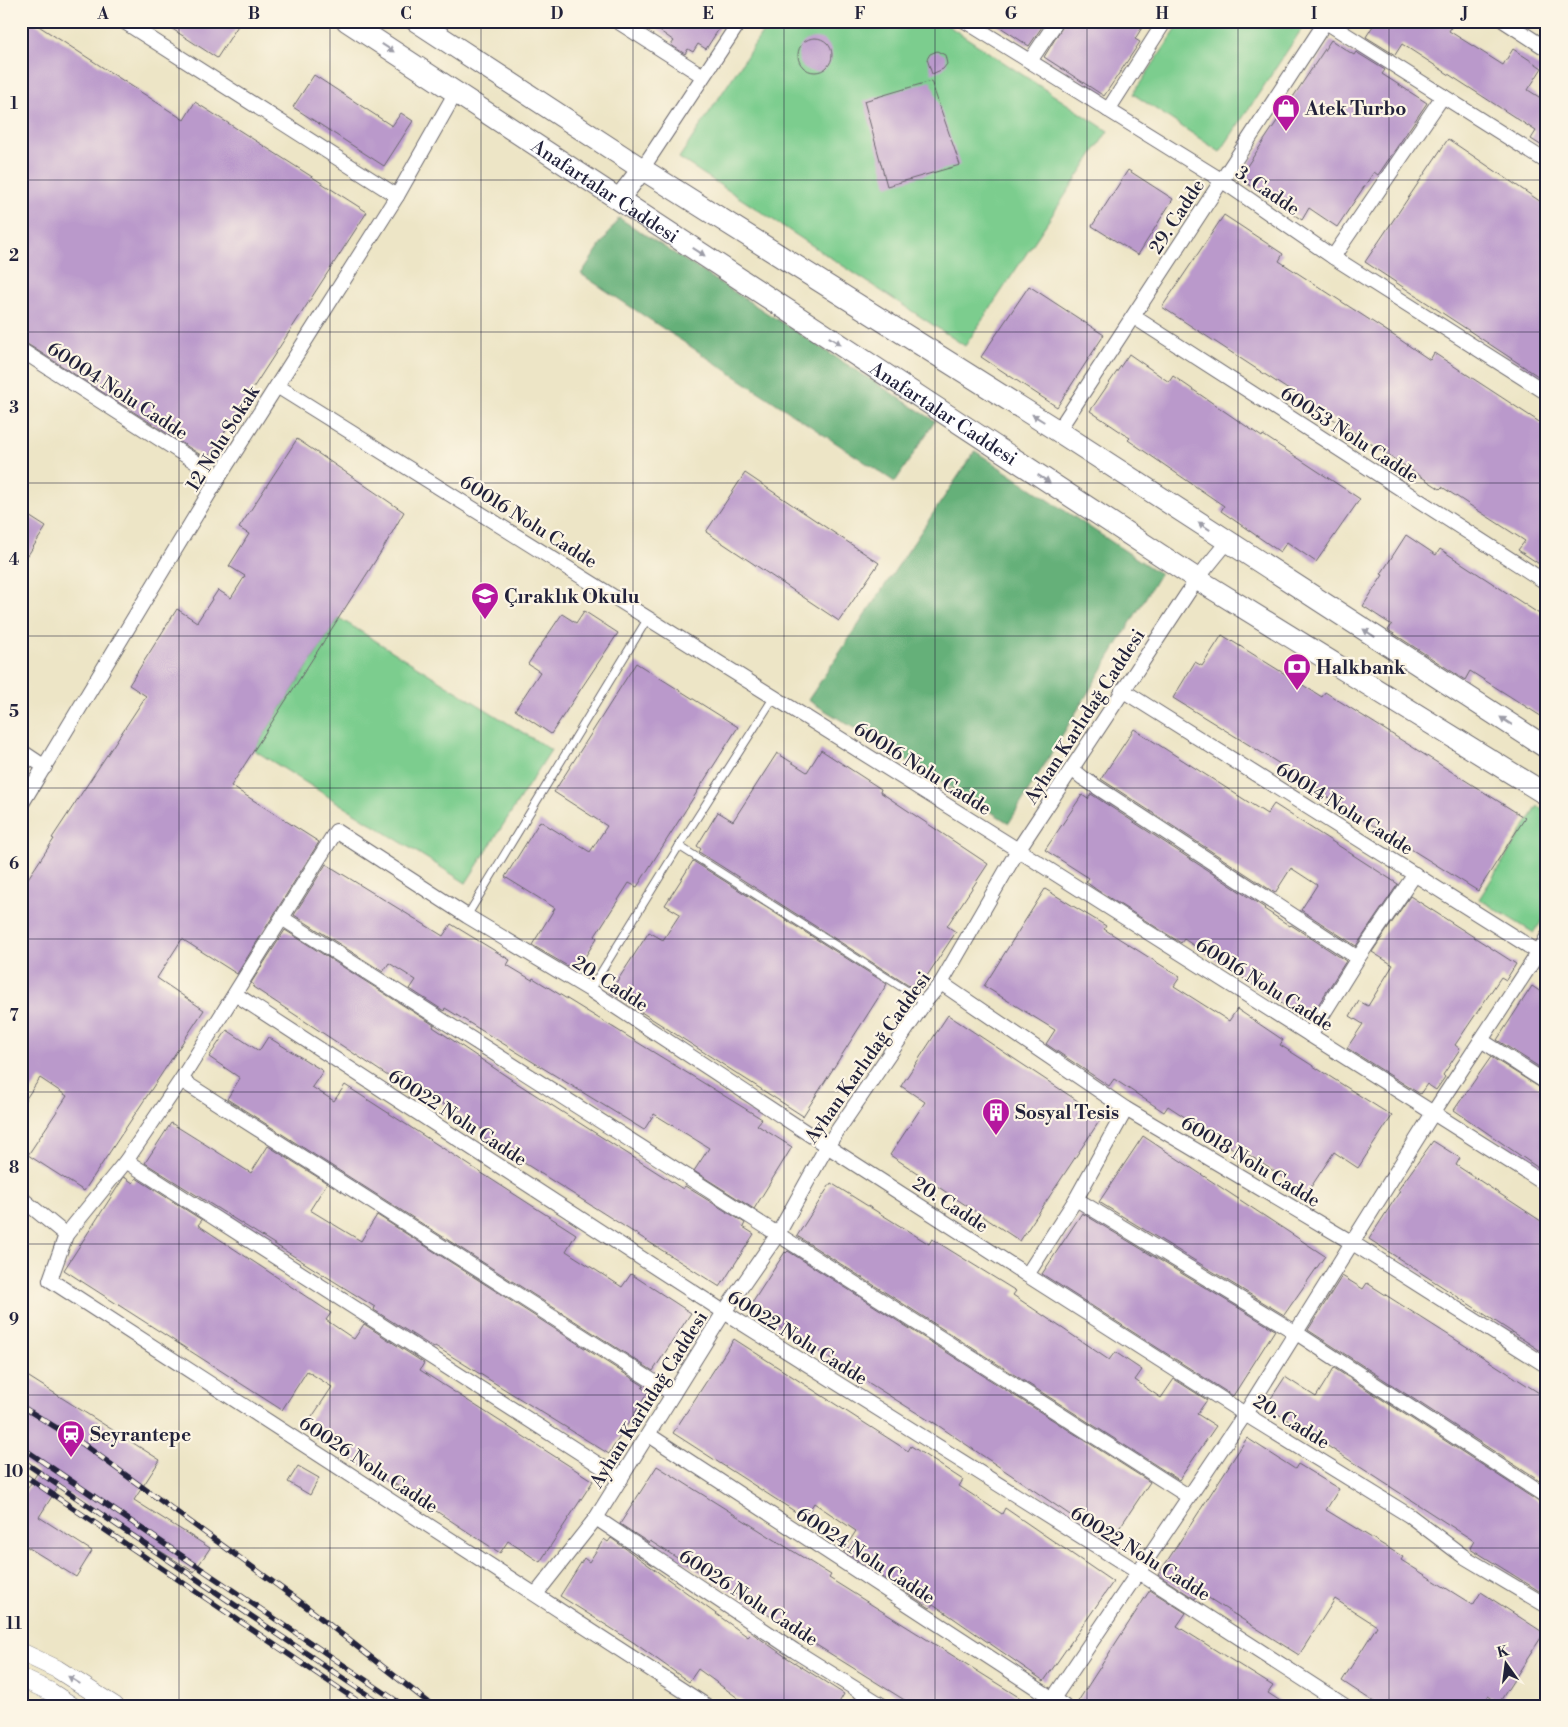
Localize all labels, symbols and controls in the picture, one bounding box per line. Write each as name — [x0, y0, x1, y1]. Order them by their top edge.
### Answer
text: A — [96, 4, 109, 24]
text: B — [248, 4, 260, 24]
text: C — [400, 4, 412, 24]
text: D — [551, 4, 564, 24]
text: E — [702, 4, 714, 24]
text: F — [854, 4, 866, 24]
text: G — [1005, 4, 1018, 24]
text: H — [1155, 4, 1169, 24]
text: I — [1311, 4, 1317, 24]
text: J — [1460, 4, 1468, 24]
one-way arrow — [381, 43, 394, 53]
shop icon: Atek Turbo — [1271, 93, 1301, 132]
text: 1 — [10, 94, 18, 114]
place label: Atek Turbo — [1304, 97, 1406, 121]
street label: Anafartalar Caddesi — [526, 134, 683, 249]
street label: 3. Cadde — [1231, 161, 1304, 221]
street label: 29. Cadde — [1144, 175, 1210, 258]
text: 2 — [9, 246, 19, 266]
one-way arrow — [692, 247, 706, 257]
street label: 60004 Nolu Cadde — [42, 336, 192, 445]
one-way arrow — [828, 337, 842, 346]
street label: Anafartalar Caddesi — [864, 356, 1022, 471]
street label: 12 Nolu Sokak — [181, 380, 265, 496]
street label: 60053 Nolu Cadde — [1276, 381, 1423, 489]
text: 3 — [9, 398, 19, 418]
one-way arrow — [1031, 414, 1044, 423]
street label: 60016 Nolu Cadde — [455, 470, 602, 574]
one-way arrow — [1037, 474, 1051, 483]
one-way arrow — [1197, 521, 1210, 530]
text: 4 — [9, 550, 20, 570]
school or university icon: Çıraklık Okulu — [470, 581, 500, 620]
place label: Çıraklık Okulu — [504, 585, 640, 609]
street label: Ayhan Karlıdağ Caddesi — [1019, 624, 1150, 809]
one-way arrow — [1363, 628, 1376, 638]
bank icon: Halkbank — [1282, 652, 1312, 691]
place label: Halkbank — [1316, 656, 1406, 680]
text: 5 — [9, 702, 19, 722]
street label: 60016 Nolu Cadde — [849, 717, 996, 821]
one-way arrow — [1499, 717, 1512, 726]
street label: 60014 Nolu Cadde — [1271, 757, 1418, 861]
text: 6 — [9, 854, 19, 874]
street label: 60016 Nolu Cadde — [1191, 933, 1338, 1037]
street label: 20. Cadde — [568, 950, 653, 1017]
street label: Ayhan Karlıdağ Caddesi — [799, 967, 936, 1149]
text: 7 — [9, 1006, 19, 1026]
street label: 60022 Nolu Cadde — [383, 1064, 531, 1172]
building icon: Sosyal Tesis — [981, 1097, 1011, 1136]
place label: Sosyal Tesis — [1015, 1101, 1119, 1125]
street label: 60018 Nolu Cadde — [1176, 1111, 1325, 1213]
text: 8 — [9, 1158, 19, 1178]
street label: 20. Cadde — [908, 1171, 993, 1238]
street label: 60022 Nolu Cadde — [723, 1285, 872, 1391]
street label: Ayhan Karlıdağ Caddesi — [584, 1307, 713, 1493]
text: 9 — [9, 1310, 19, 1330]
street label: 20. Cadde — [1249, 1389, 1334, 1455]
street label: 60026 Nolu Cadde — [294, 1411, 443, 1519]
station icon: Seyrantepe — [56, 1419, 86, 1458]
place label: Seyrantepe — [90, 1423, 191, 1447]
text: 10 — [5, 1462, 23, 1482]
street label: 60022 Nolu Cadde — [1066, 1501, 1215, 1607]
street label: 60024 Nolu Cadde — [791, 1502, 940, 1610]
street label: 60026 Nolu Cadde — [674, 1544, 823, 1652]
text: 11 — [6, 1614, 22, 1634]
north arrow — [1480, 1640, 1530, 1690]
text: K — [1495, 1642, 1511, 1662]
one-way arrow — [67, 1675, 80, 1685]

